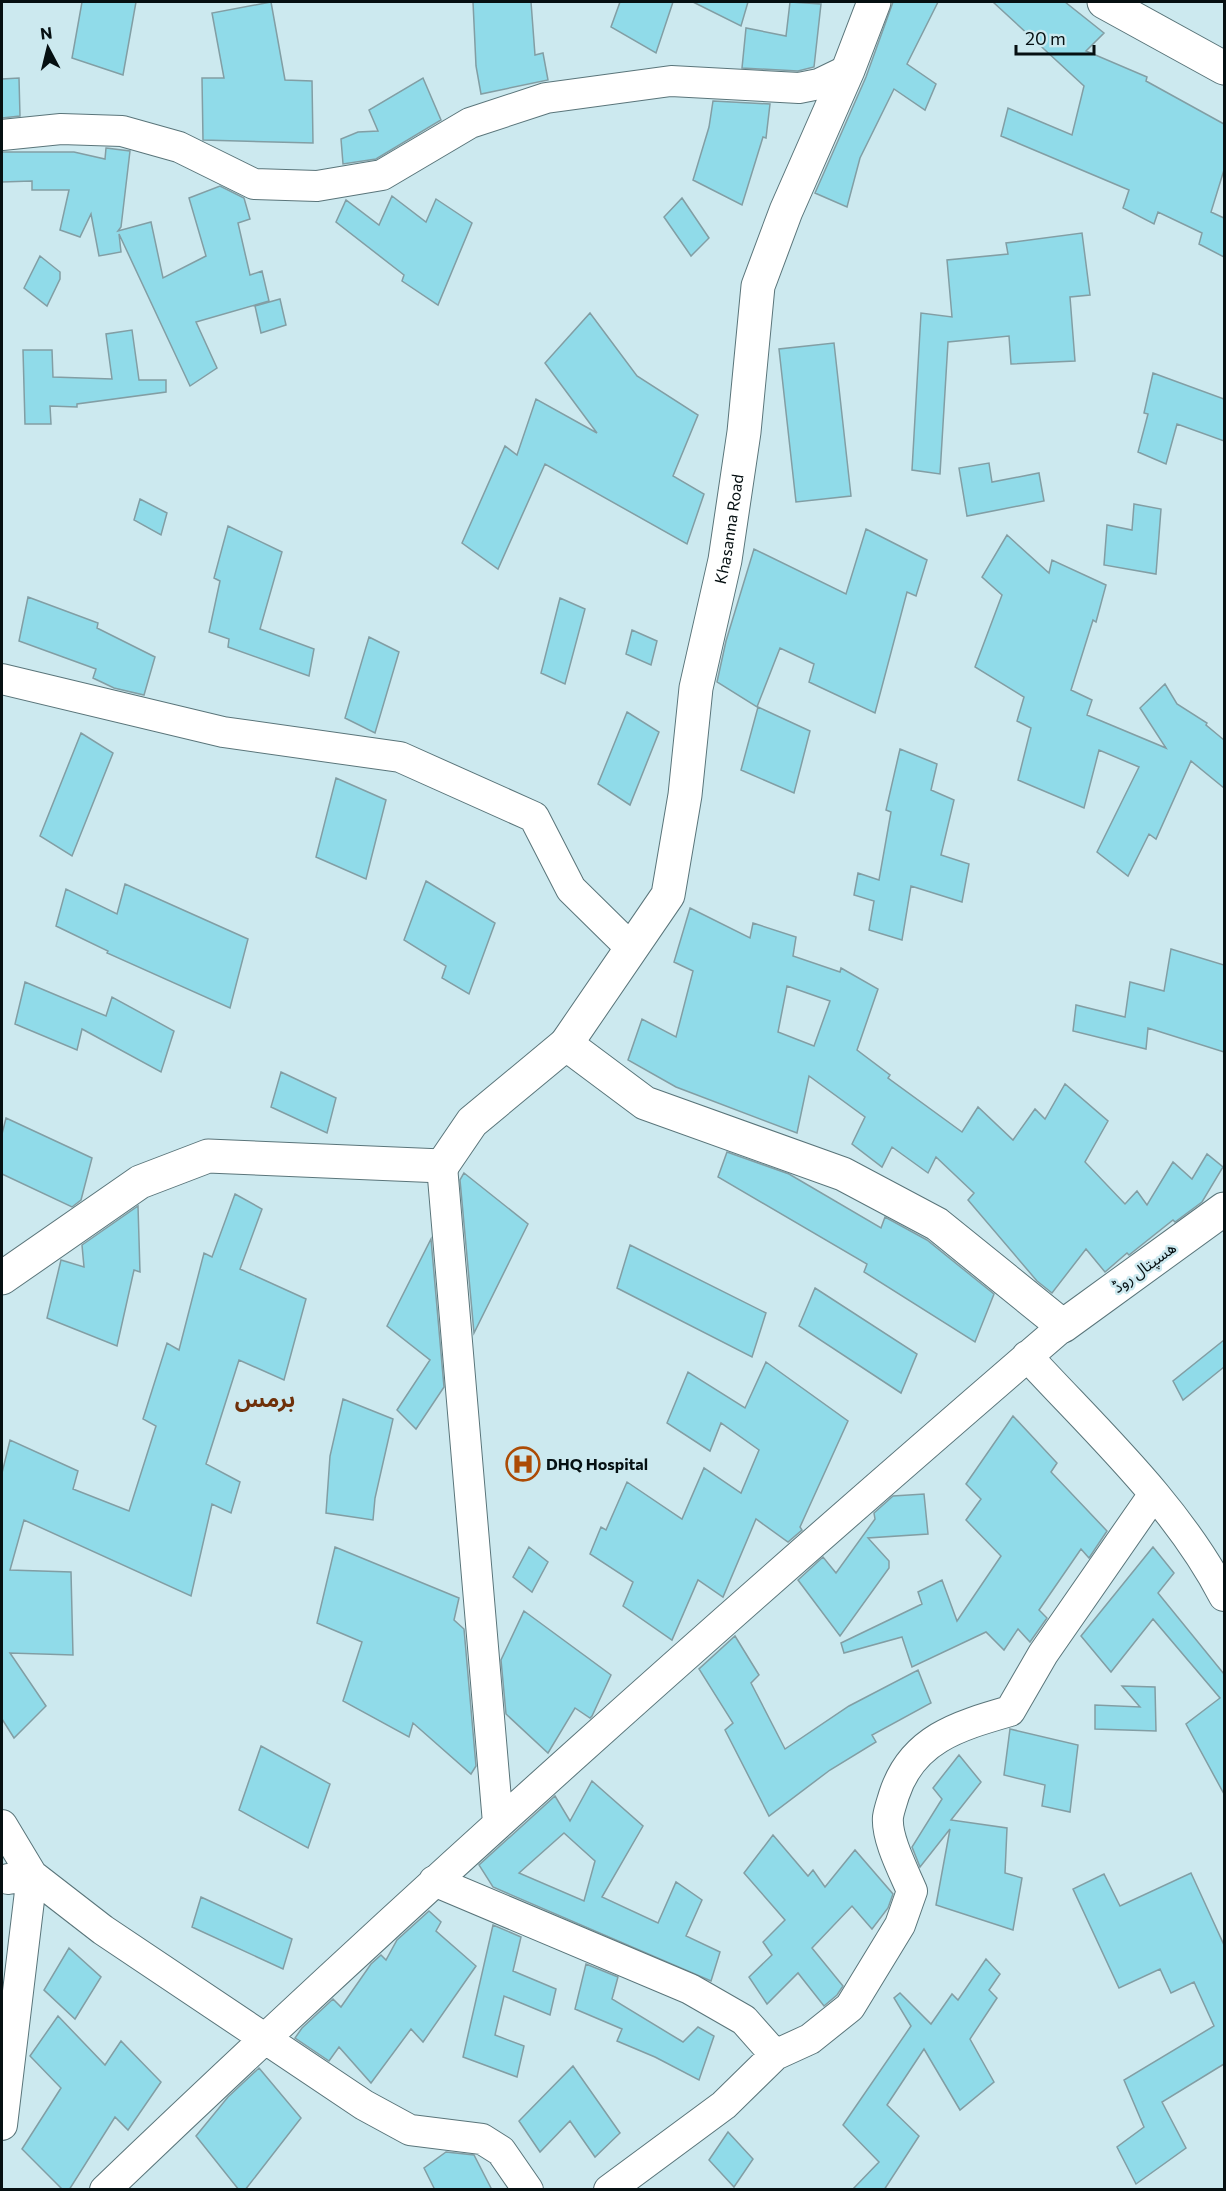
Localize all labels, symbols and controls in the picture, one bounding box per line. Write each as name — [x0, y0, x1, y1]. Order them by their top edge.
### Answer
north arrow — [18, 18, 78, 78]
scale bar — [1016, 18, 1094, 56]
text: N — [39, 22, 53, 43]
text: 20 m — [1025, 27, 1066, 49]
street label: Khasanna Road — [710, 473, 747, 586]
street label: ھسپتال روڈ — [1108, 1237, 1181, 1298]
district label: برمس — [235, 1385, 295, 1412]
hospital icon: DHQ Hospital — [505, 1446, 541, 1482]
place label: DHQ Hospital — [546, 1454, 648, 1473]

